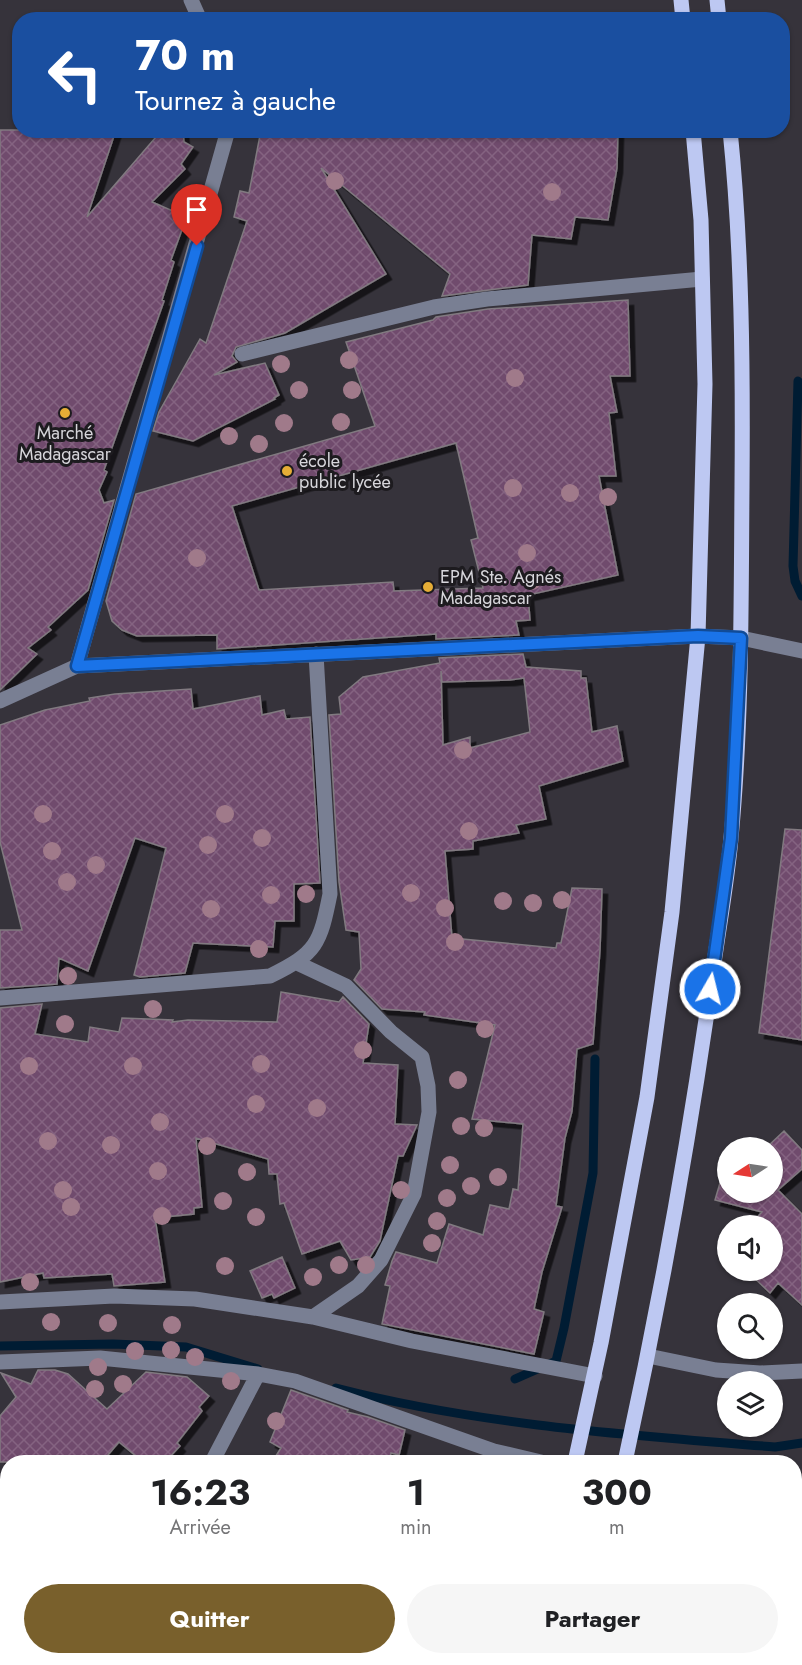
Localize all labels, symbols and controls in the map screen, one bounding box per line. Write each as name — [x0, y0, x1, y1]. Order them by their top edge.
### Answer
text: 70 m — [135, 25, 235, 86]
icon: left — [36, 36, 114, 114]
text: Tournez à gauche — [135, 81, 336, 120]
pin — [171, 184, 222, 246]
icon: arrive — [180, 193, 213, 226]
marker: Marché Madagascar — [58, 406, 72, 420]
place label: Marché Madagascar — [19, 420, 112, 467]
place label: école public lycée — [299, 448, 391, 495]
marker: école public lycée — [280, 464, 294, 478]
place label: EPM Ste. Agnés Madagascar — [440, 564, 561, 611]
marker: EPM Ste. Agnés Madagascar — [421, 580, 435, 594]
position arrow — [678, 957, 742, 1021]
north arrow — [717, 1137, 783, 1203]
map controls — [717, 1137, 783, 1437]
button: sound — [717, 1215, 783, 1281]
button: search — [717, 1293, 783, 1359]
button: layers — [717, 1371, 783, 1437]
text: 16:23 — [150, 1466, 250, 1518]
text: 1 — [407, 1466, 425, 1518]
text: 300 — [582, 1466, 652, 1518]
text: Arrivée — [170, 1513, 231, 1542]
text: min — [400, 1513, 432, 1542]
text: m — [609, 1513, 625, 1542]
button: Quitter — [24, 1584, 395, 1653]
button: Partager — [407, 1584, 778, 1653]

